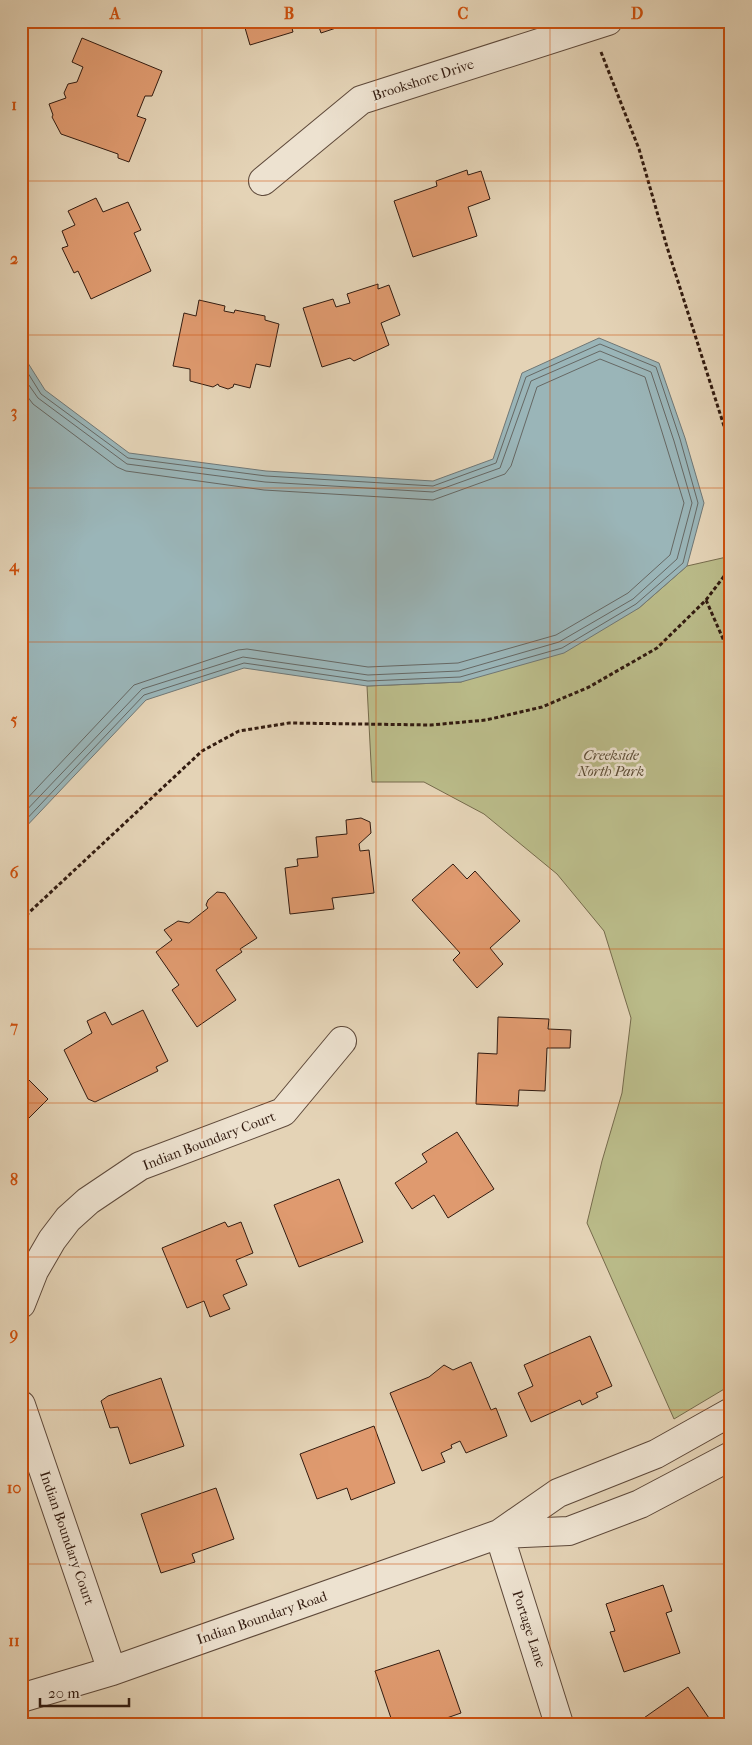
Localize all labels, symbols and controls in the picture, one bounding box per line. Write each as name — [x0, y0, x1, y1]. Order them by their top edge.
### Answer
text: A — [109, 4, 121, 23]
text: B — [284, 4, 294, 23]
text: C — [458, 4, 469, 23]
text: D — [631, 4, 643, 23]
street label: Brookshore Drive — [370, 55, 476, 104]
text: 1 — [11, 95, 17, 114]
text: 2 — [10, 249, 18, 268]
text: 3 — [11, 402, 17, 422]
text: 4 — [8, 556, 20, 576]
text: 5 — [11, 710, 18, 729]
park label: Creekside North Park — [577, 747, 644, 780]
text: 6 — [10, 863, 19, 882]
text: 7 — [9, 1017, 18, 1036]
street label: Indian Boundary Court — [140, 1108, 278, 1174]
text: 8 — [10, 1170, 18, 1189]
text: 9 — [9, 1324, 18, 1344]
street label: Indian Boundary Court — [36, 1469, 98, 1607]
text: 10 — [7, 1478, 21, 1497]
street label: Indian Boundary Road — [195, 1588, 330, 1648]
street label: Portage Lane — [509, 1588, 549, 1670]
text: 11 — [8, 1631, 20, 1650]
scale bar — [40, 1675, 129, 1707]
text: 20 m — [48, 1684, 80, 1702]

